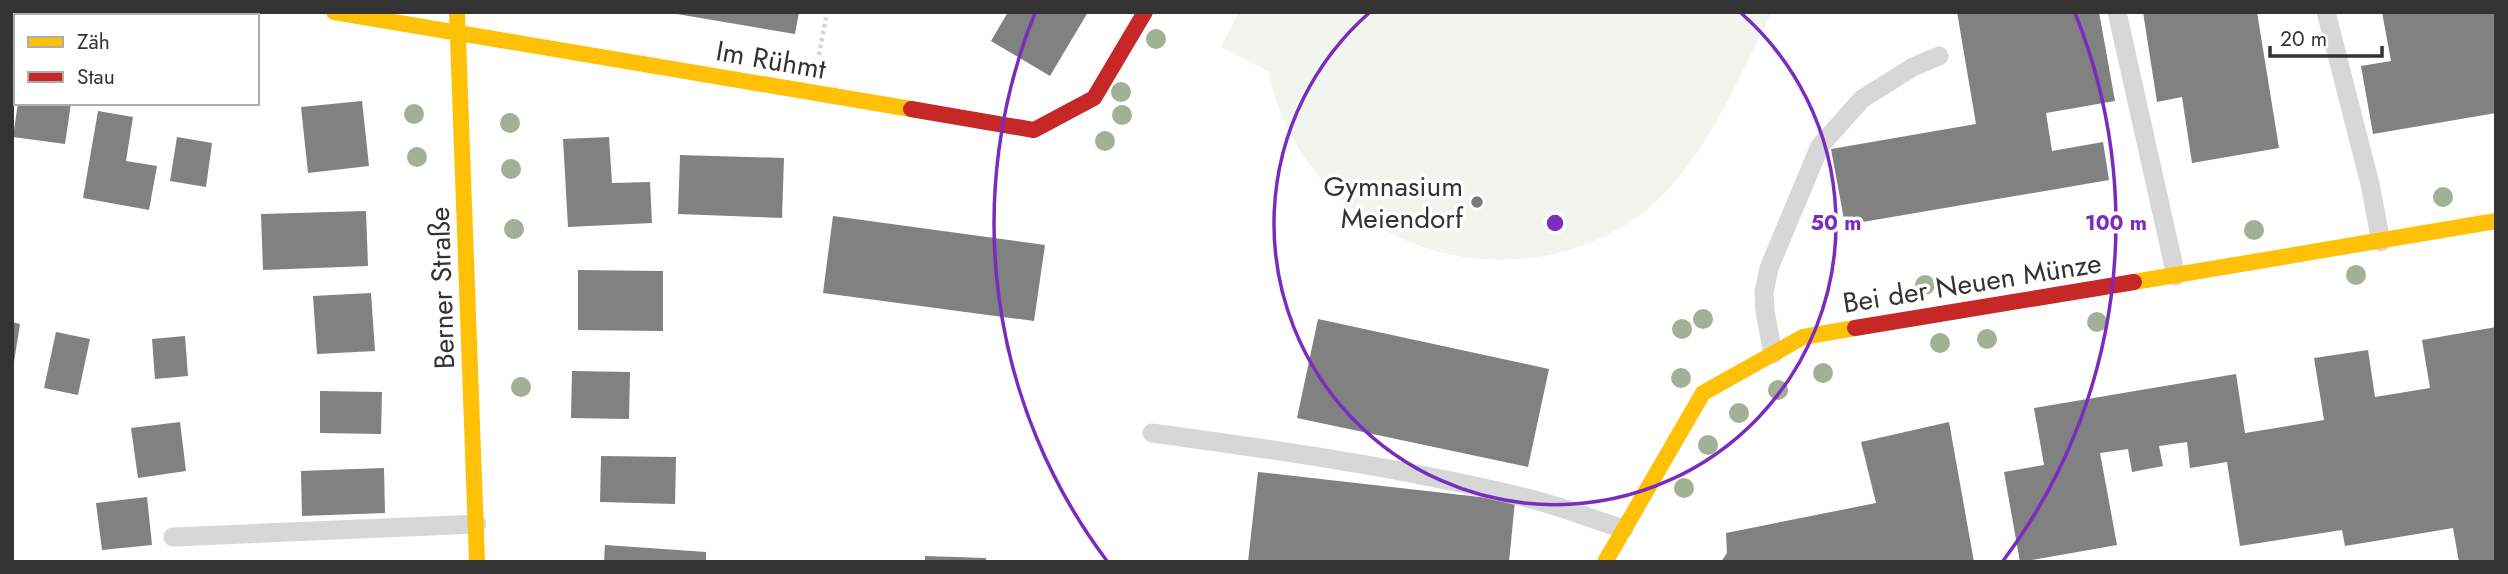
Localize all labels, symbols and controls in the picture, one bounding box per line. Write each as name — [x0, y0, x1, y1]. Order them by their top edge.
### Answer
legend — [14, 14, 259, 105]
scale bar — [2270, 14, 2382, 58]
text: 20 m — [2280, 24, 2327, 54]
text: Zäh — [77, 27, 110, 57]
street label: Im Rühmt — [713, 30, 829, 90]
text: Stau — [77, 62, 115, 92]
place label: Gymnasium Meiendorf — [1323, 166, 1464, 239]
marker: Gymnasium Meiendorf — [1469, 194, 1485, 210]
street label: Berner Straße — [419, 206, 465, 370]
text: 50 m — [1811, 208, 1861, 238]
text: 100 m — [2085, 208, 2147, 238]
centre of rings — [1543, 211, 1567, 235]
street label: Bei der Neuen Münze — [1840, 242, 2104, 324]

